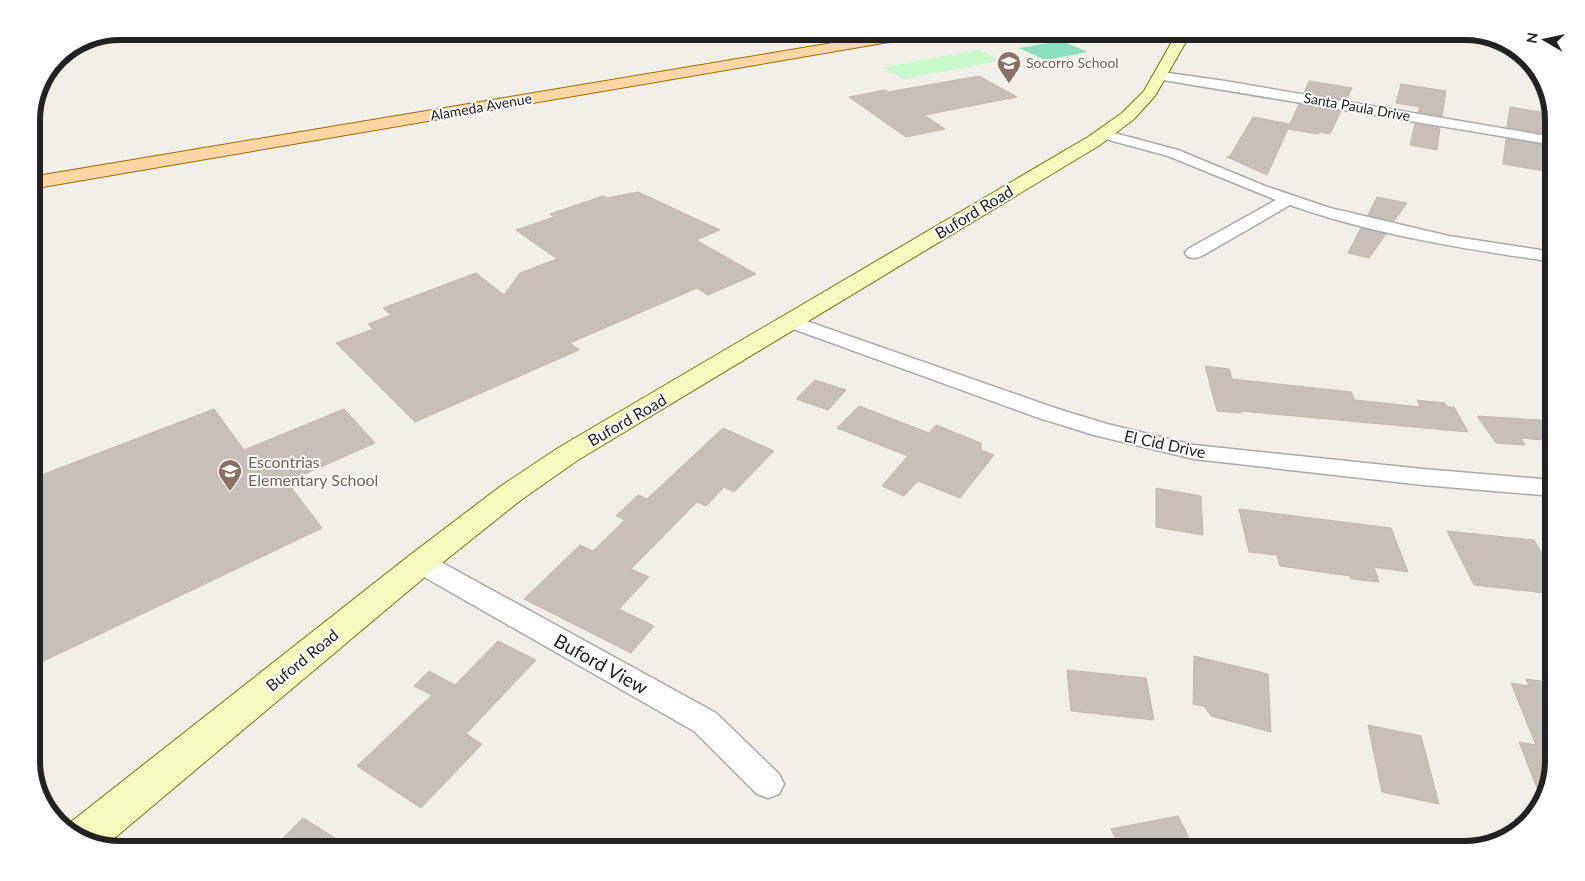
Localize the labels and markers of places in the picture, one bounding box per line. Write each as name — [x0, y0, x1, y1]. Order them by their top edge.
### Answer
school or university icon: Socorro School — [996, 50, 1022, 84]
place label: Socorro School — [1026, 54, 1119, 71]
place label: Escontrias Elementary School — [248, 452, 378, 489]
school or university icon: Escontrias Elementary School — [217, 458, 243, 492]

